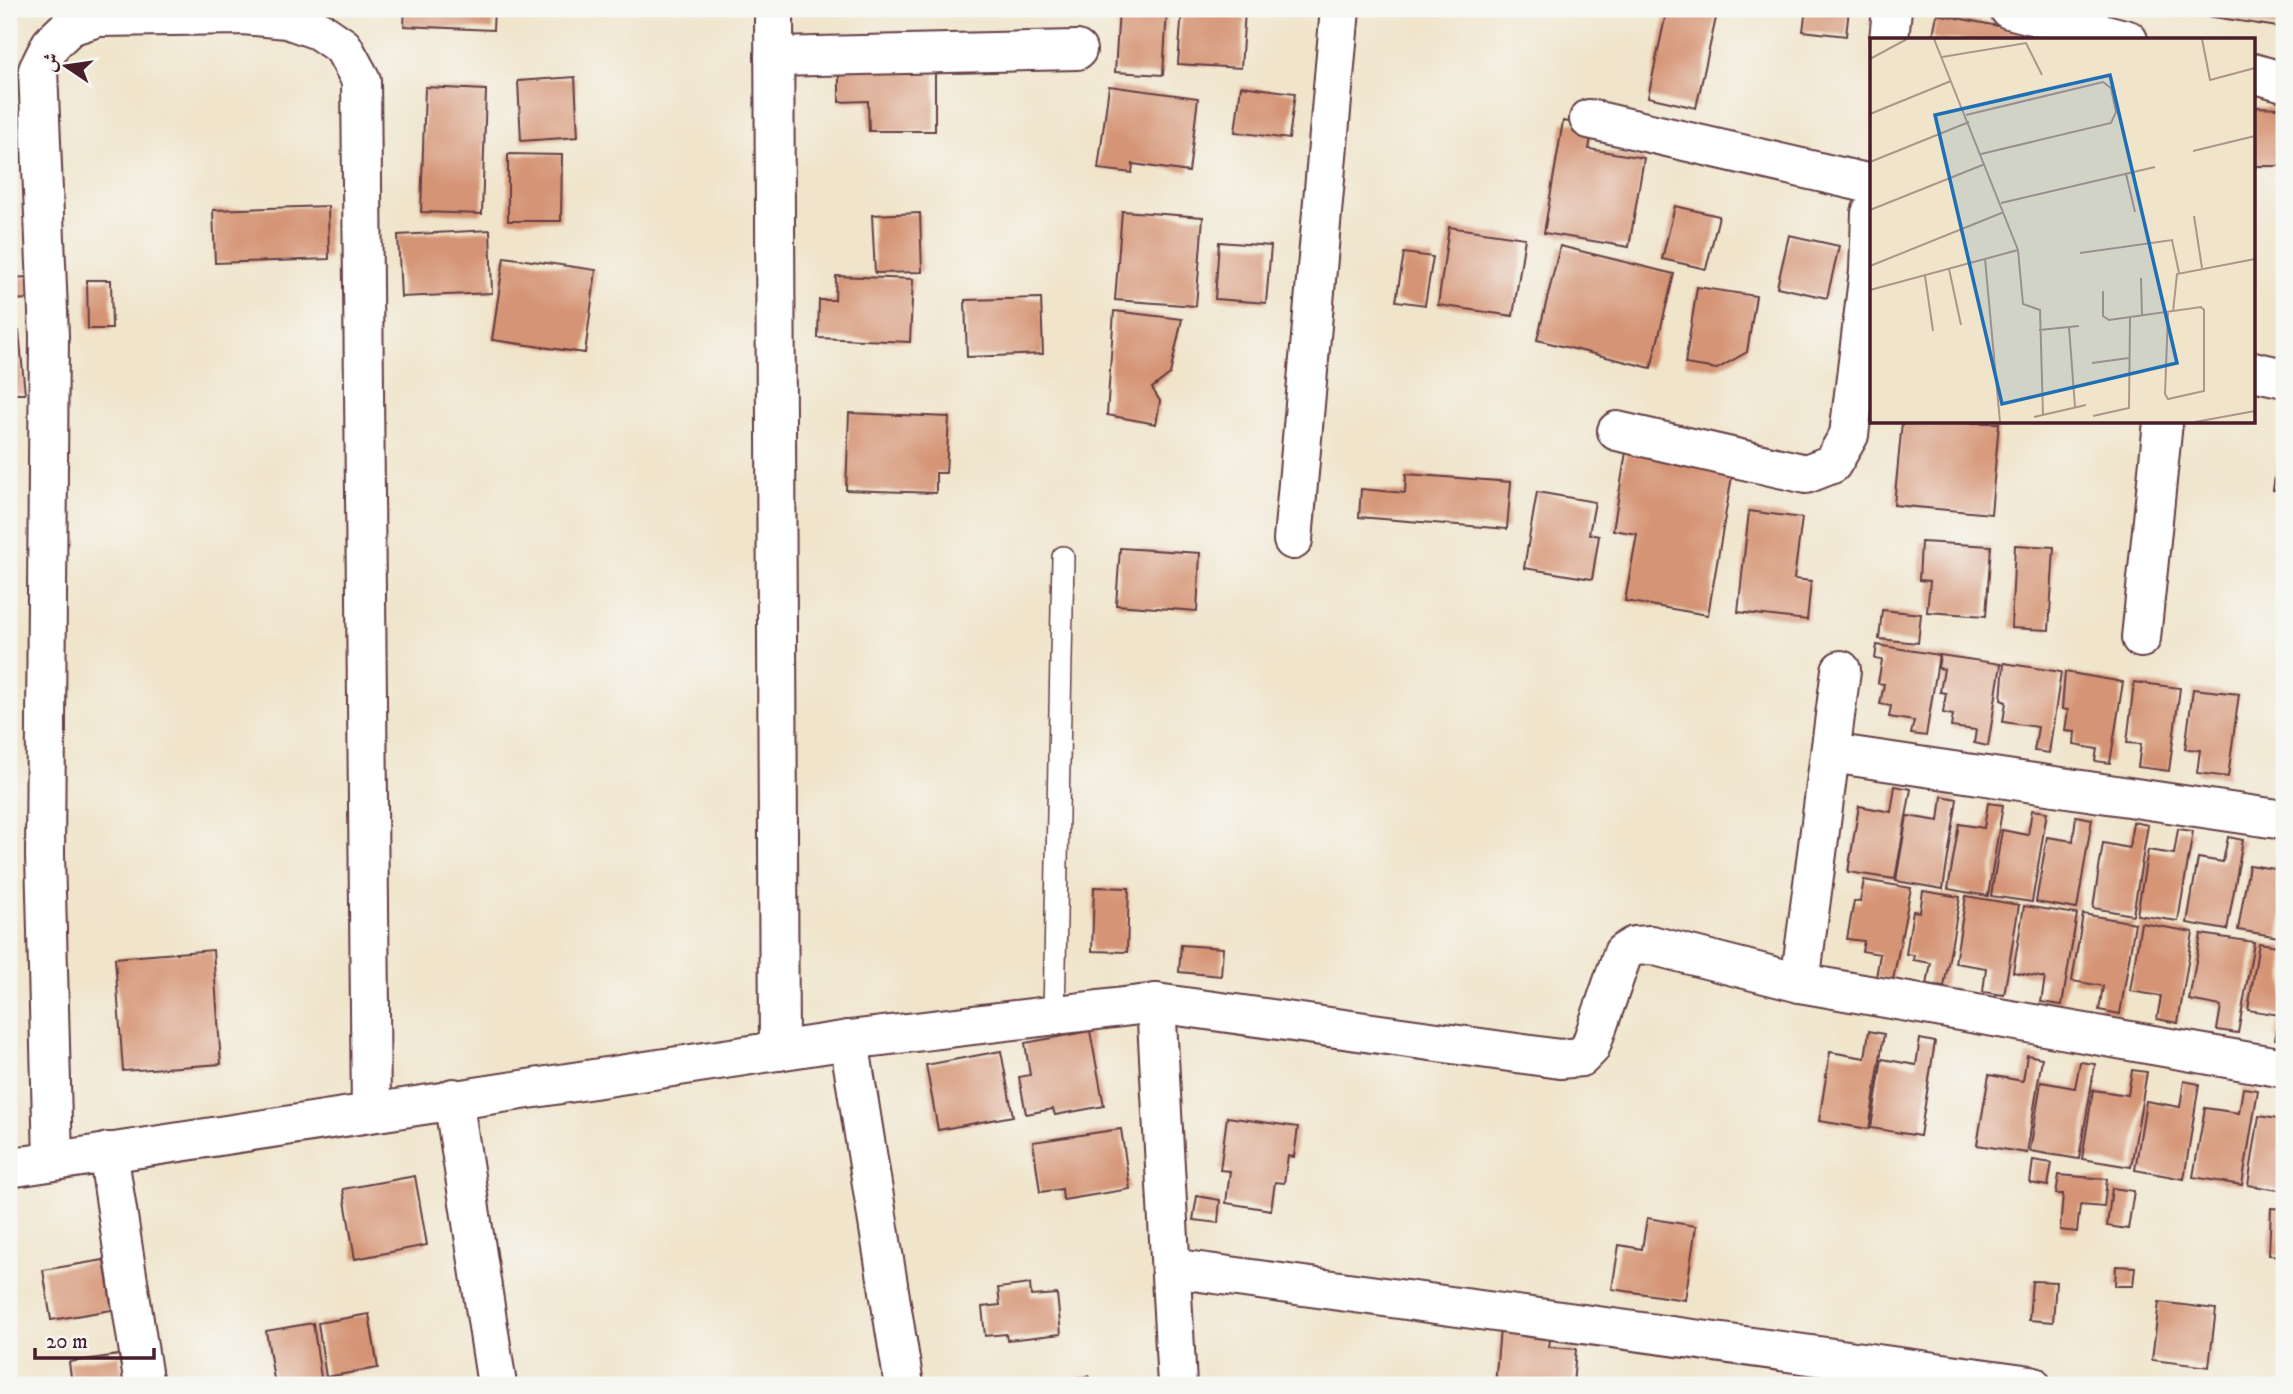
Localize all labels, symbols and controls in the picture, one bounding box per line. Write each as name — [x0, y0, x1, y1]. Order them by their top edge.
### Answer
north arrow — [32, 32, 102, 102]
inset map — [1870, 38, 2254, 424]
text: ش — [38, 51, 64, 74]
scale bar — [35, 1317, 154, 1361]
text: 20 m — [46, 1329, 88, 1355]

